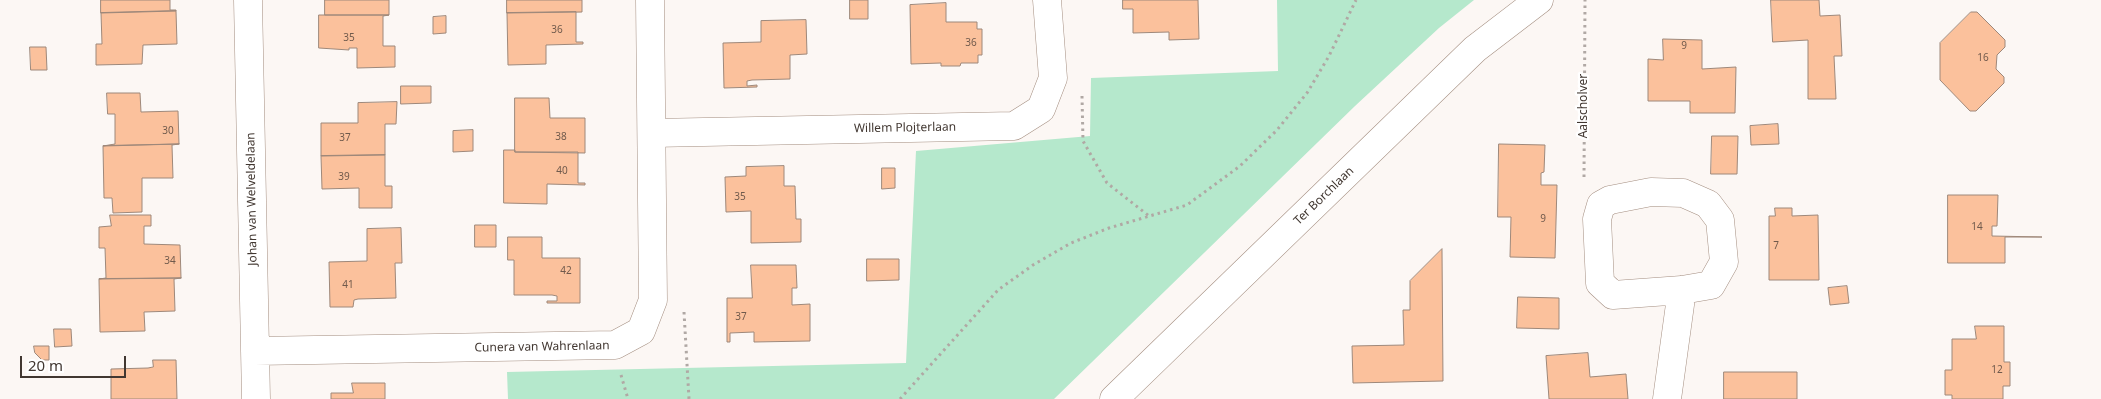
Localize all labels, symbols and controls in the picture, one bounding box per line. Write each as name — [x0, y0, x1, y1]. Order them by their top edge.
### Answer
house number: 36 — [551, 24, 563, 36]
house number: 35 — [343, 32, 355, 44]
house number: 36 — [965, 37, 977, 49]
house number: 9 — [1681, 40, 1687, 52]
house number: 16 — [1977, 52, 1989, 64]
street label: Aalscholver — [1577, 74, 1591, 138]
street label: Willem Plojterlaan — [854, 120, 956, 136]
house number: 30 — [162, 125, 174, 137]
house number: 38 — [555, 131, 567, 143]
street label: Johan van Welveldelaan — [244, 132, 260, 266]
house number: 37 — [339, 132, 351, 144]
street label: Ter Borchlaan — [1291, 164, 1357, 228]
house number: 40 — [556, 165, 568, 177]
house number: 39 — [338, 171, 350, 183]
house number: 35 — [734, 191, 746, 203]
house number: 9 — [1540, 213, 1546, 225]
house number: 14 — [1971, 221, 1983, 233]
house number: 7 — [1773, 240, 1779, 252]
house number: 34 — [164, 255, 176, 267]
house number: 42 — [560, 265, 572, 277]
house number: 41 — [342, 279, 354, 291]
house number: 37 — [735, 311, 747, 323]
street label: Cunera van Wahrenlaan — [474, 339, 610, 355]
scale bar — [22, 346, 129, 378]
text: 20 m — [28, 355, 63, 375]
house number: 12 — [1991, 364, 2003, 376]

